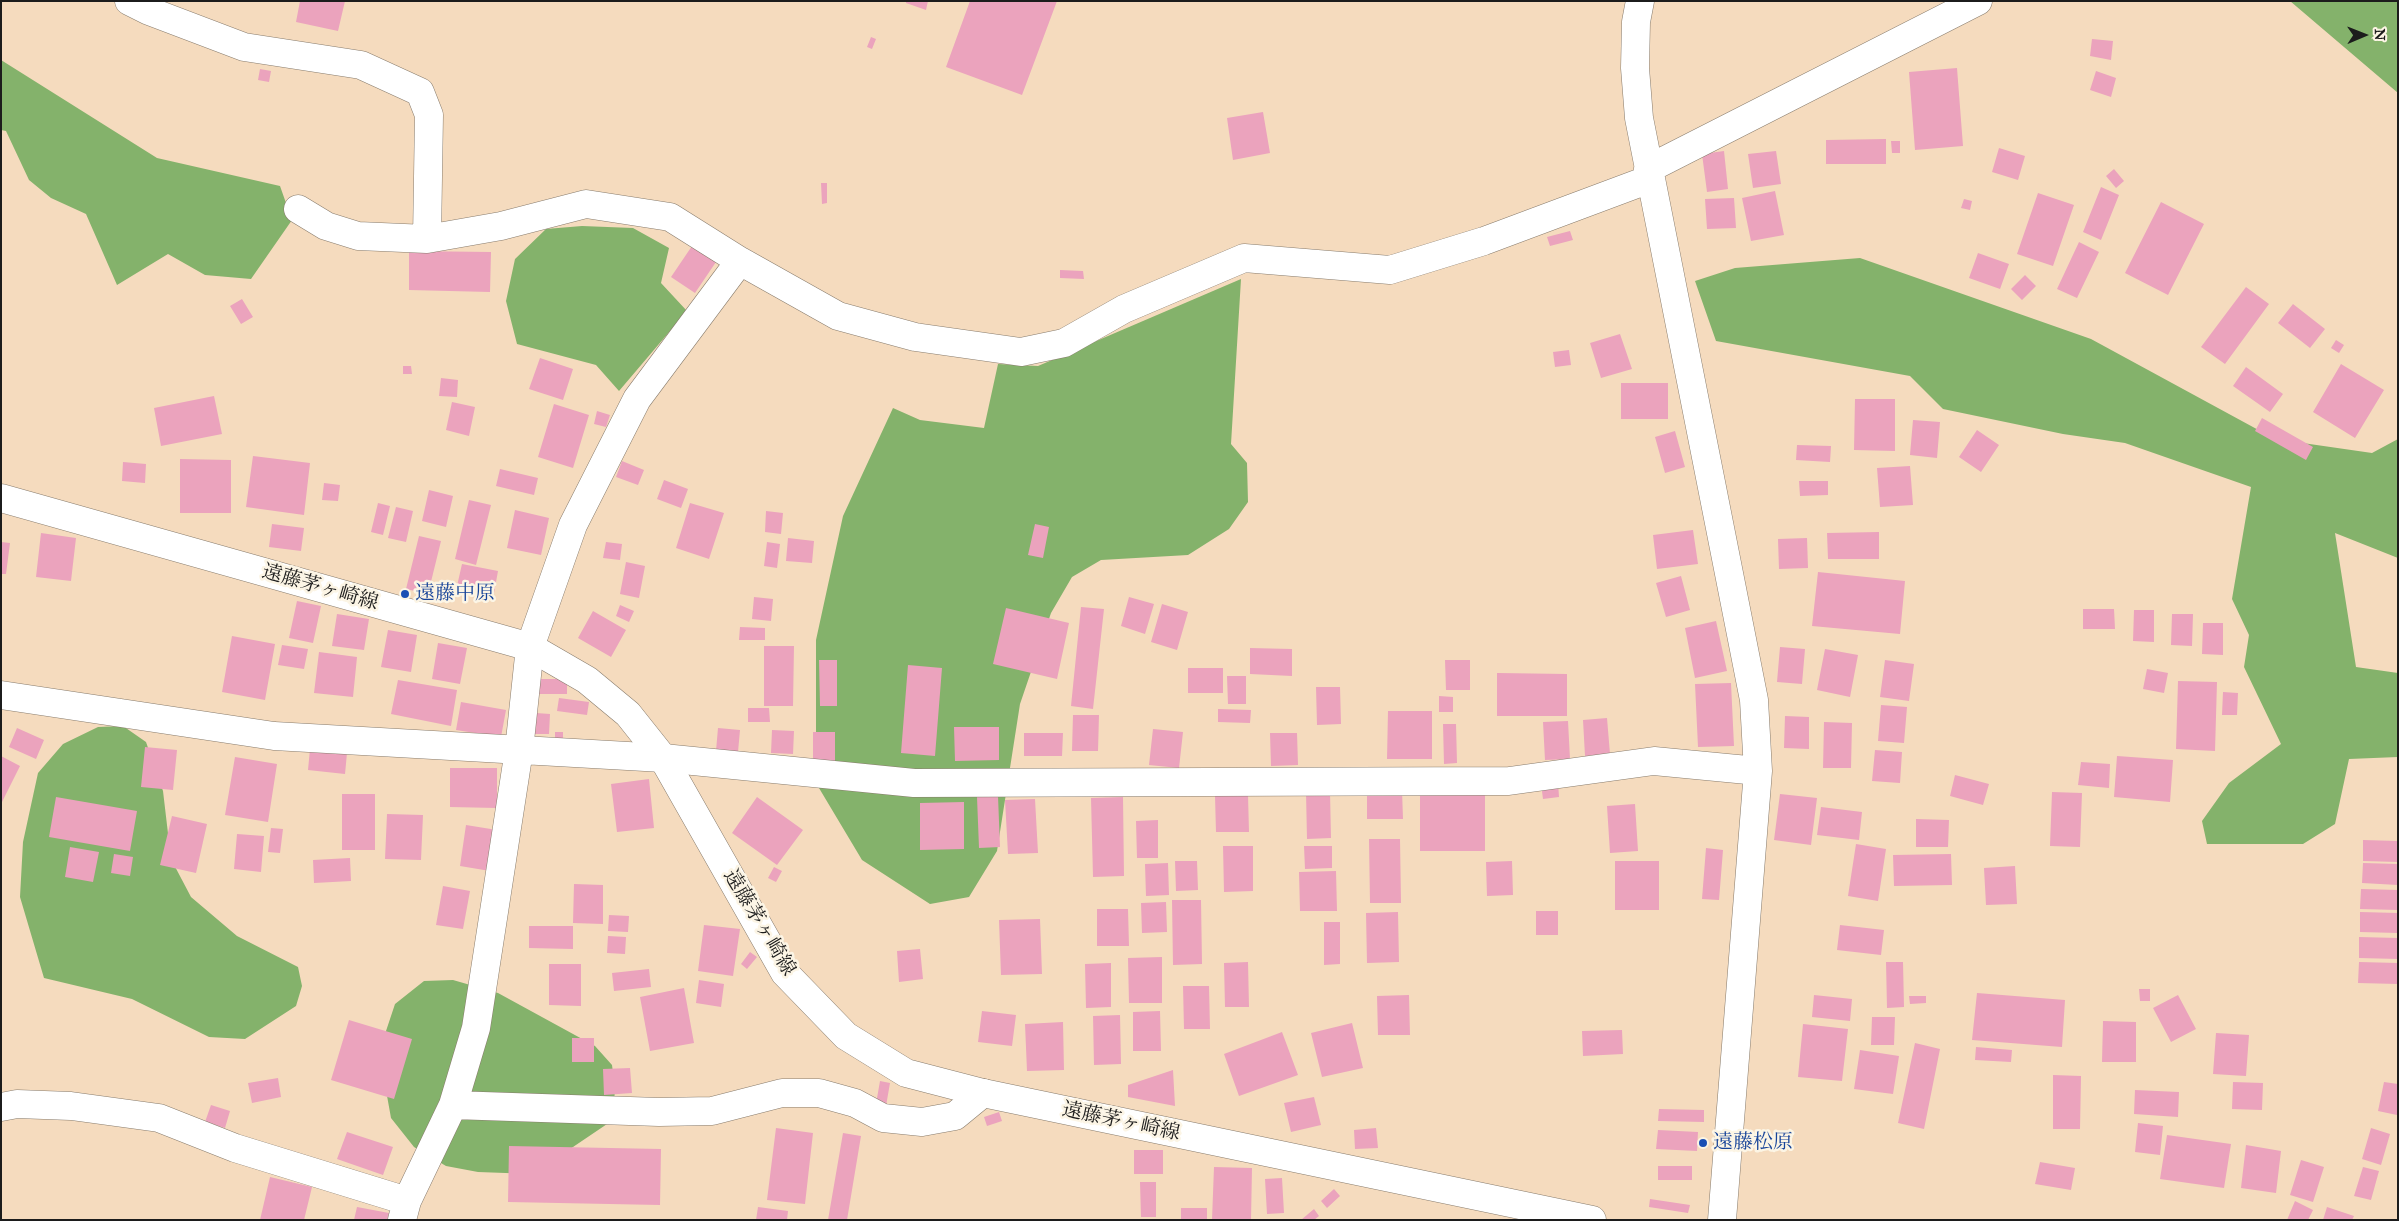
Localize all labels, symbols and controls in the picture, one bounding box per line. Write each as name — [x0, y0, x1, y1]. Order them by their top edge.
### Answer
north arrow — [2339, 10, 2389, 60]
text: N — [2371, 29, 2388, 41]
street label: 遠藤茅ヶ崎線 — [259, 560, 381, 616]
place label: 遠藤中原 — [415, 582, 495, 606]
marker: 遠藤中原 — [399, 588, 411, 600]
street label: 遠藤茅ヶ崎線 — [718, 865, 800, 981]
street label: 遠藤茅ヶ崎線 — [1060, 1098, 1182, 1146]
place label: 遠藤松原 — [1713, 1131, 1793, 1155]
marker: 遠藤松原 — [1697, 1137, 1709, 1149]

